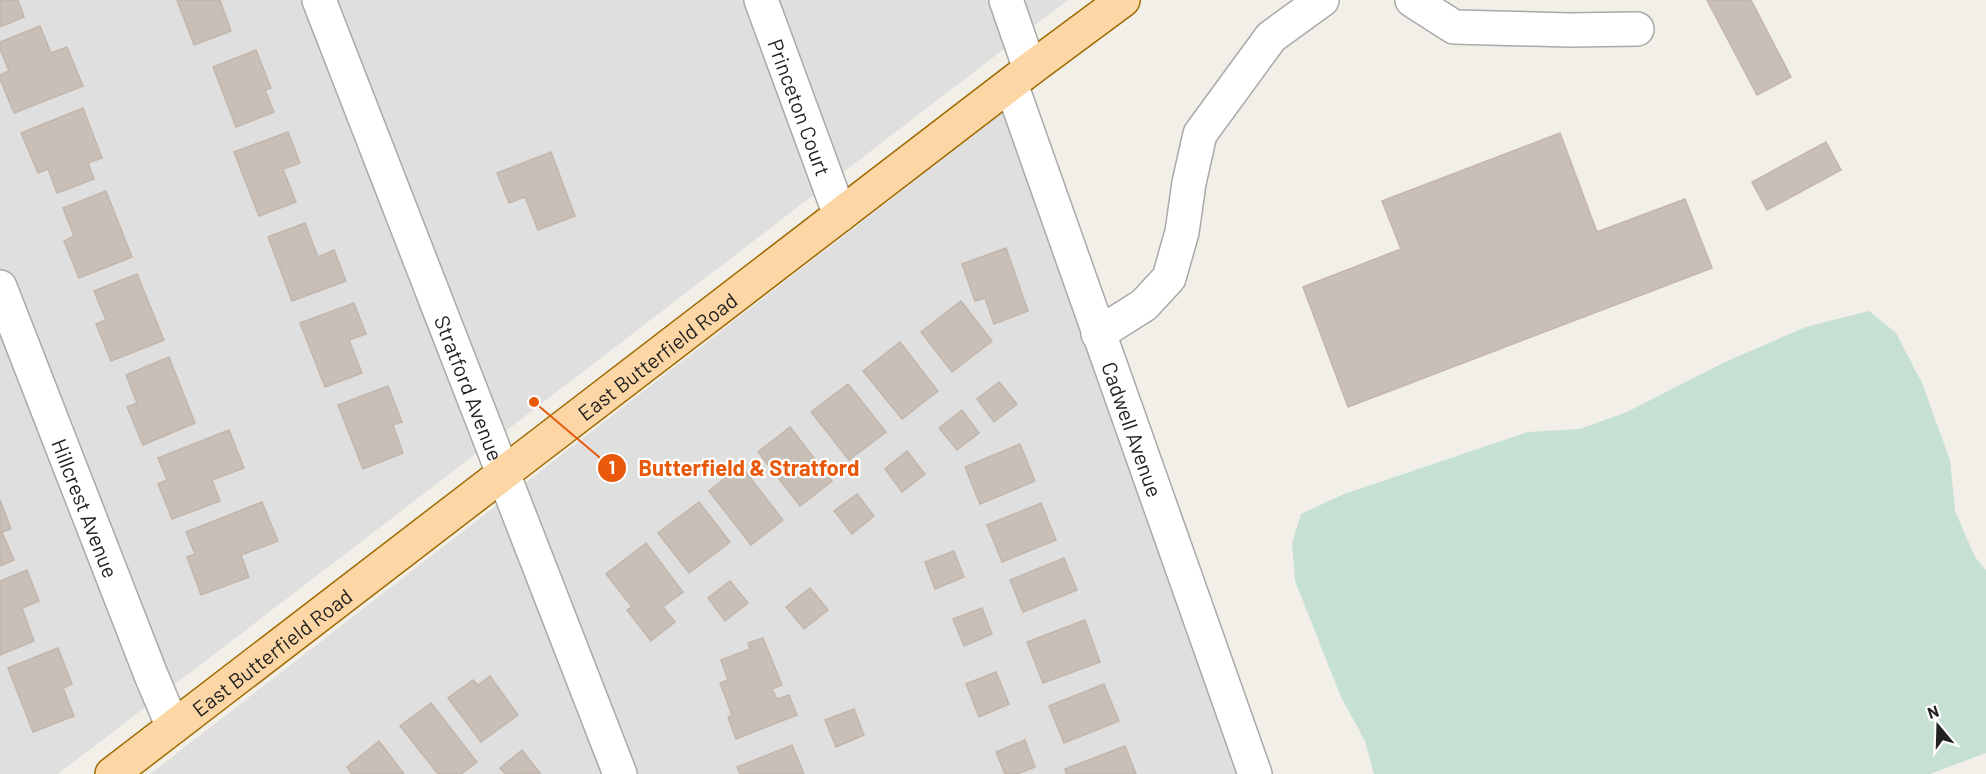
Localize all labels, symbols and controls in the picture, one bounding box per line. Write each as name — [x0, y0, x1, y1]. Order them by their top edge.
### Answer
street label: Princeton Court — [764, 35, 837, 179]
street label: East Butterfield Road — [572, 286, 742, 425]
street label: Stratford Avenue — [430, 312, 509, 464]
street label: Cadwell Avenue — [1098, 358, 1168, 500]
street label: Hillcrest Avenue — [48, 435, 124, 581]
callout: Butterfield & Stratford — [597, 448, 872, 488]
text: Butterfield & Stratford — [639, 454, 859, 480]
text: 1 — [609, 456, 615, 478]
street label: East Butterfield Road — [187, 582, 356, 721]
north arrow — [1908, 696, 1968, 756]
text: N — [1925, 701, 1941, 722]

